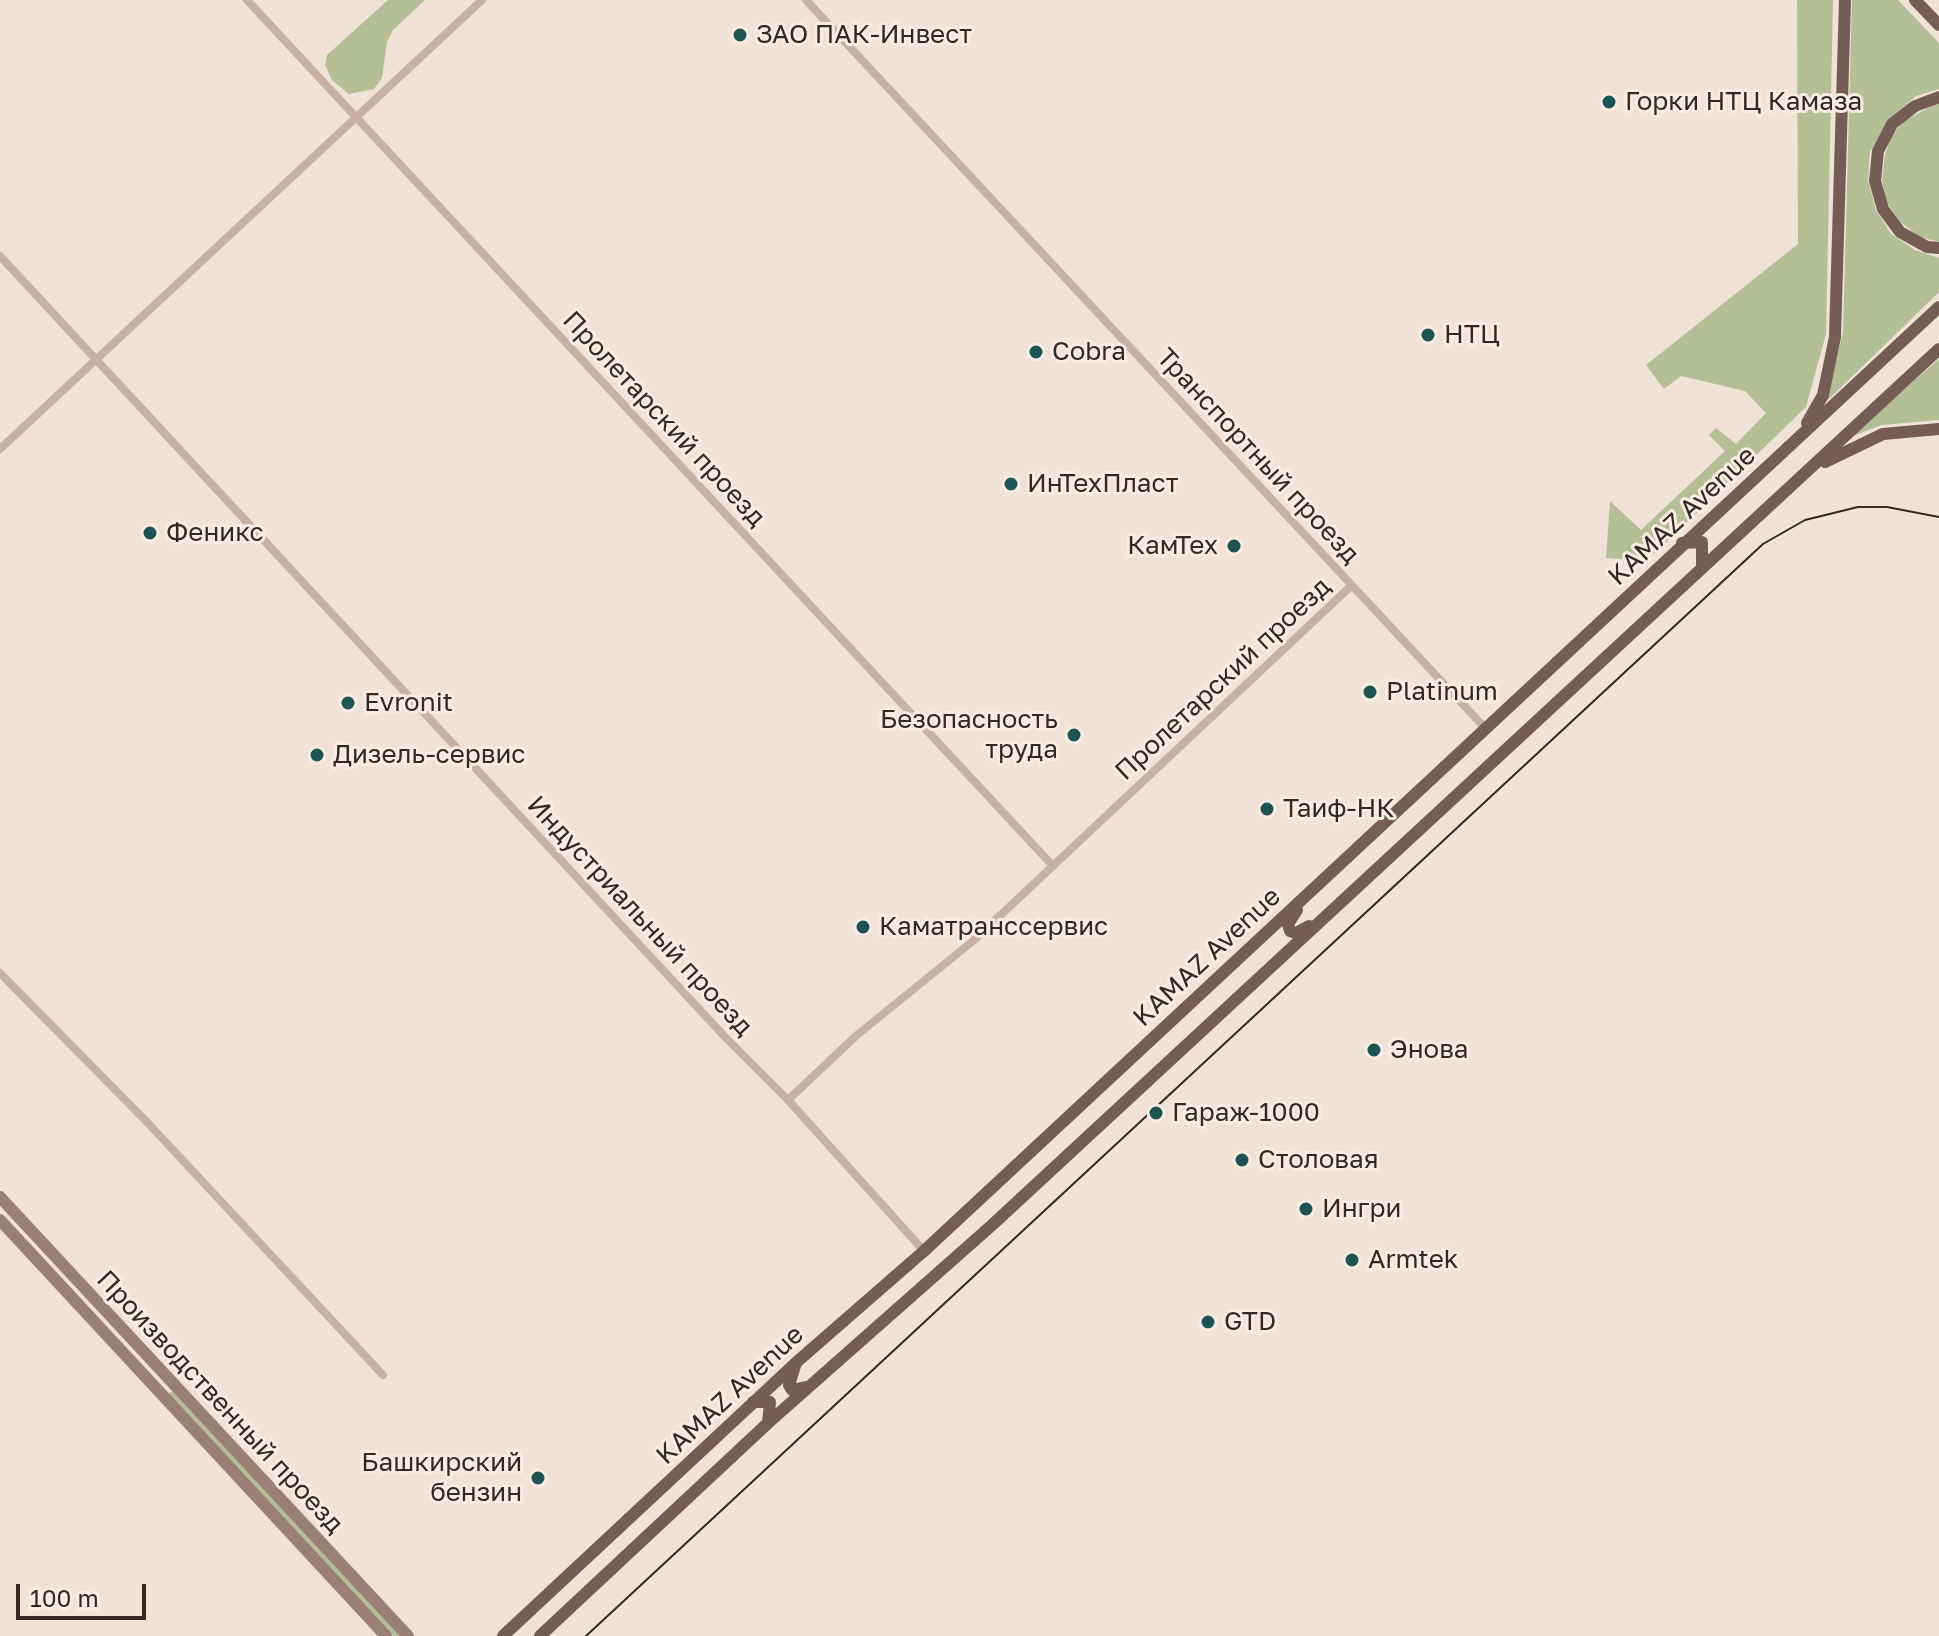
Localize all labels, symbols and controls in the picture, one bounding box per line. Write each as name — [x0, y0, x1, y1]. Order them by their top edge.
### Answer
place label: ЗАО ПАК-Инвест — [756, 19, 972, 51]
marker: ЗАО ПАК-Инвест — [731, 26, 749, 44]
place label: Горки НТЦ Камаза — [1625, 86, 1862, 118]
marker: Горки НТЦ Камаза — [1600, 93, 1618, 111]
street label: Пролетарский проезд — [556, 305, 772, 533]
place label: НТЦ — [1444, 319, 1500, 351]
marker: НТЦ — [1419, 326, 1437, 344]
place label: Cobra — [1052, 336, 1126, 368]
street label: Транспортный проезд — [1150, 342, 1366, 570]
marker: Cobra — [1027, 343, 1045, 361]
street label: KAMAZ Avenue — [1602, 440, 1762, 592]
place label: ИнТехПласт — [1027, 468, 1178, 500]
marker: ИнТехПласт — [1002, 475, 1020, 493]
place label: Феникс — [166, 517, 264, 549]
marker: Феникс — [141, 524, 159, 542]
place label: КамТех — [1127, 530, 1218, 562]
marker: КамТех — [1225, 537, 1243, 555]
street label: Пролетарский проезд — [1109, 571, 1337, 787]
place label: Platinum — [1386, 676, 1498, 708]
marker: Platinum — [1361, 683, 1379, 701]
place label: Evronit — [364, 687, 453, 719]
marker: Evronit — [339, 694, 357, 712]
place label: Безопасность труда — [880, 704, 1058, 766]
marker: Безопасность труда — [1065, 726, 1083, 744]
place label: Дизель-сервис — [333, 739, 526, 771]
marker: Дизель-сервис — [308, 746, 326, 764]
street label: Индустриальный проезд — [521, 790, 759, 1042]
place label: Таиф-НК — [1283, 793, 1394, 825]
marker: Таиф-НК — [1258, 800, 1276, 818]
street label: KAMAZ Avenue — [1127, 881, 1287, 1033]
place label: Каматранссервис — [879, 911, 1108, 943]
marker: Каматранссервис — [854, 918, 872, 936]
place label: Энова — [1390, 1034, 1469, 1066]
marker: Энова — [1365, 1041, 1383, 1059]
place label: Гараж-1000 — [1172, 1097, 1320, 1129]
marker: Гараж-1000 — [1147, 1104, 1165, 1122]
place label: Столовая — [1258, 1144, 1379, 1176]
marker: Столовая — [1233, 1151, 1251, 1169]
place label: Ингри — [1322, 1193, 1401, 1225]
marker: Ингри — [1297, 1200, 1315, 1218]
place label: Armtek — [1368, 1244, 1458, 1276]
marker: Armtek — [1343, 1251, 1361, 1269]
street label: Производственный проезд — [90, 1264, 350, 1540]
place label: GTD — [1224, 1306, 1276, 1338]
marker: GTD — [1199, 1313, 1217, 1331]
street label: KAMAZ Avenue — [650, 1319, 810, 1471]
place label: Башкирский бензин — [361, 1447, 522, 1508]
marker: Башкирский бензин — [529, 1469, 547, 1487]
scale bar — [20, 1568, 150, 1618]
text: 100 m — [30, 1583, 99, 1612]

